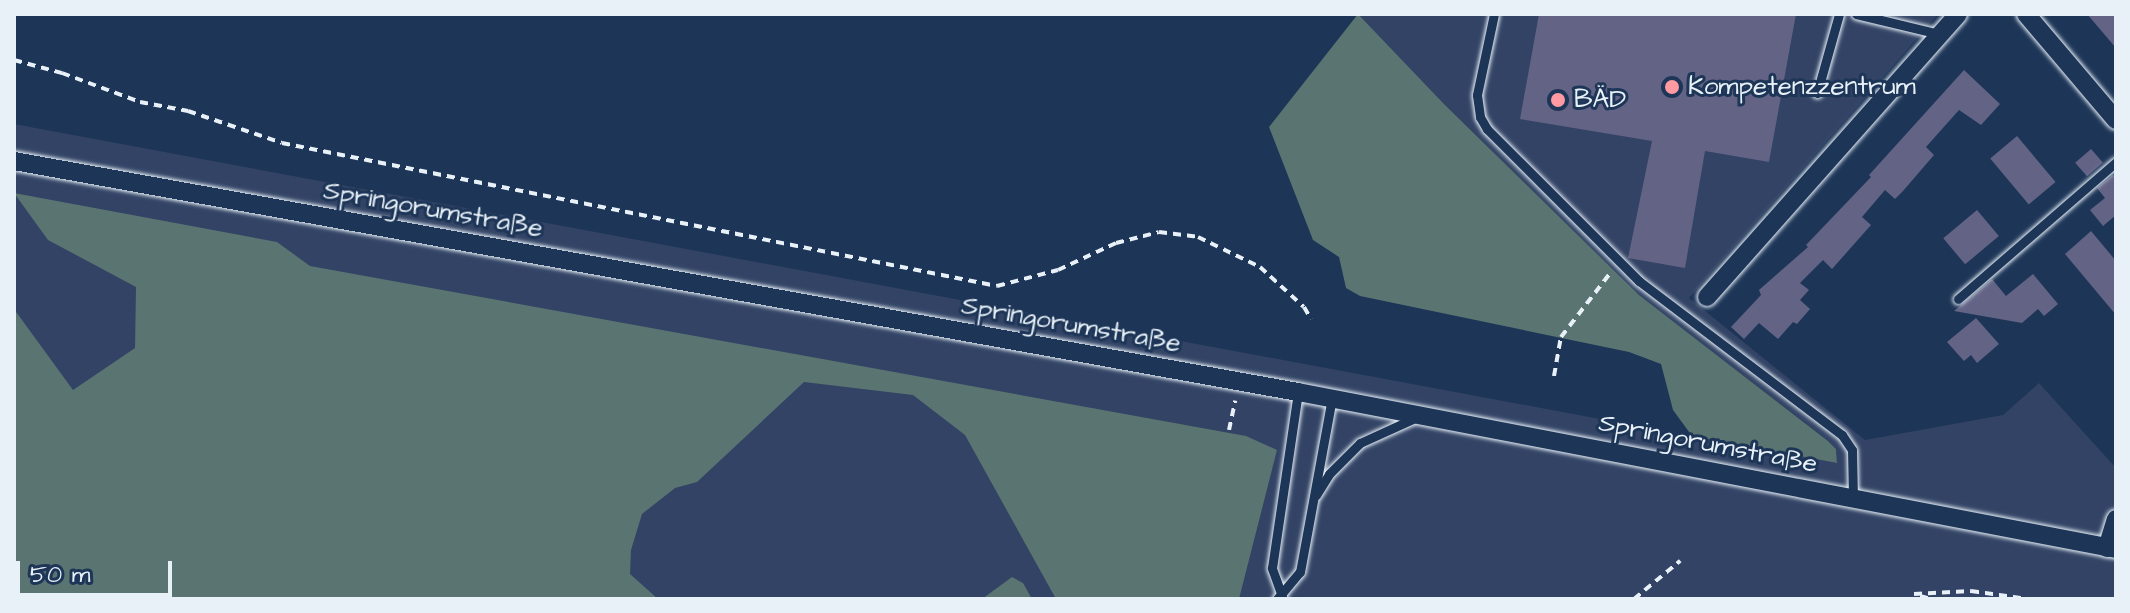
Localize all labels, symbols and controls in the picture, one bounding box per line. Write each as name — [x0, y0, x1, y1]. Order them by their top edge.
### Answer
place label: Kompetenzzentrum — [1688, 71, 1916, 103]
marker: Kompetenzzentrum — [1663, 78, 1681, 96]
place label: BÄD — [1574, 84, 1626, 116]
marker: BÄD — [1549, 91, 1567, 109]
street label: Springorumstraße — [321, 175, 545, 245]
street label: Springorumstraße — [959, 290, 1183, 360]
street label: Springorumstraße — [1596, 408, 1820, 480]
scale bar — [20, 545, 176, 595]
text: 50 m — [30, 558, 90, 592]

